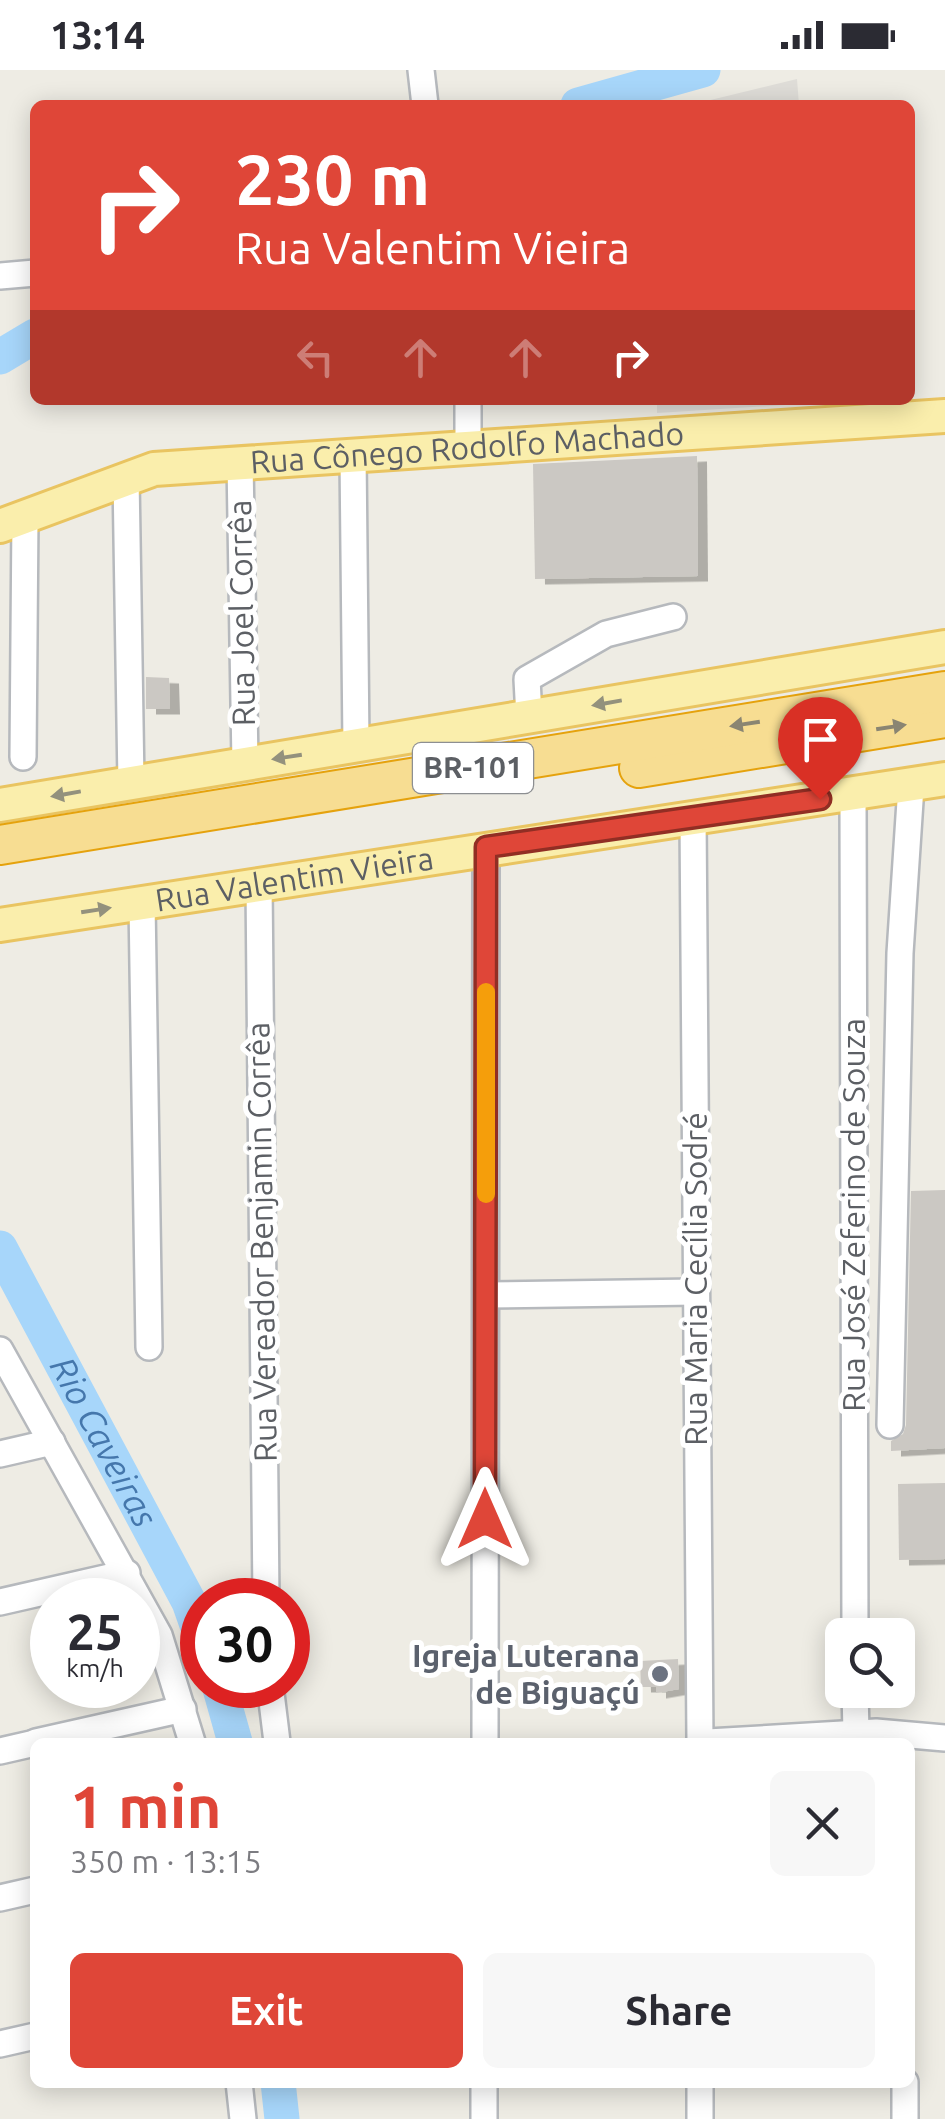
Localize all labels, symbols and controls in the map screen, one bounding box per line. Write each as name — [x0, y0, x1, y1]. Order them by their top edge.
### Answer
text: 13:14 — [50, 14, 145, 56]
icon: right — [70, 140, 200, 270]
text: 230 m — [235, 140, 430, 218]
text: Rua Valentim Vieira — [235, 222, 630, 273]
icon: left — [288, 330, 343, 385]
icon: ahead — [393, 330, 448, 385]
icon: ahead — [498, 330, 553, 385]
icon: right — [603, 330, 658, 385]
street label: Rua Cônego Rodolfo Machado — [249, 415, 685, 480]
street label: Rua Joel Corrêa — [221, 499, 261, 727]
one-way arrow — [591, 696, 623, 711]
pin — [778, 697, 863, 800]
icon: arrive — [793, 712, 848, 767]
one-way arrow — [729, 717, 760, 732]
one-way arrow — [876, 719, 907, 734]
road number: BR-101 — [413, 743, 533, 793]
one-way arrow — [270, 750, 302, 765]
one-way arrow — [49, 787, 81, 802]
street label: Rua Valentim Vieira — [153, 839, 436, 918]
one-way arrow — [81, 902, 113, 917]
street label: Rua José Zeferino de Souza — [835, 1018, 871, 1412]
street label: Rua Vereador Benjamin Corrêa — [239, 1022, 283, 1462]
street label: Rua Maria Cecília Sodré — [677, 1112, 713, 1446]
water label: Rio Caveiras — [43, 1350, 166, 1534]
position arrow — [433, 1467, 537, 1571]
speed limit sign: 30 — [180, 1578, 310, 1708]
text: 25 — [67, 1603, 123, 1659]
map controls — [825, 1618, 915, 1708]
button: search — [825, 1618, 915, 1708]
place label: Igreja Luterana de Biguaçú — [412, 1637, 640, 1711]
text: km/h — [66, 1654, 124, 1682]
marker: Igreja Luterana de Biguaçú — [649, 1663, 671, 1685]
button: close — [770, 1771, 875, 1876]
text: 1 min — [70, 1772, 222, 1839]
text: 350 m · 13:15 — [70, 1843, 262, 1879]
button: Exit — [70, 1953, 463, 2068]
button: Share — [483, 1953, 875, 2068]

